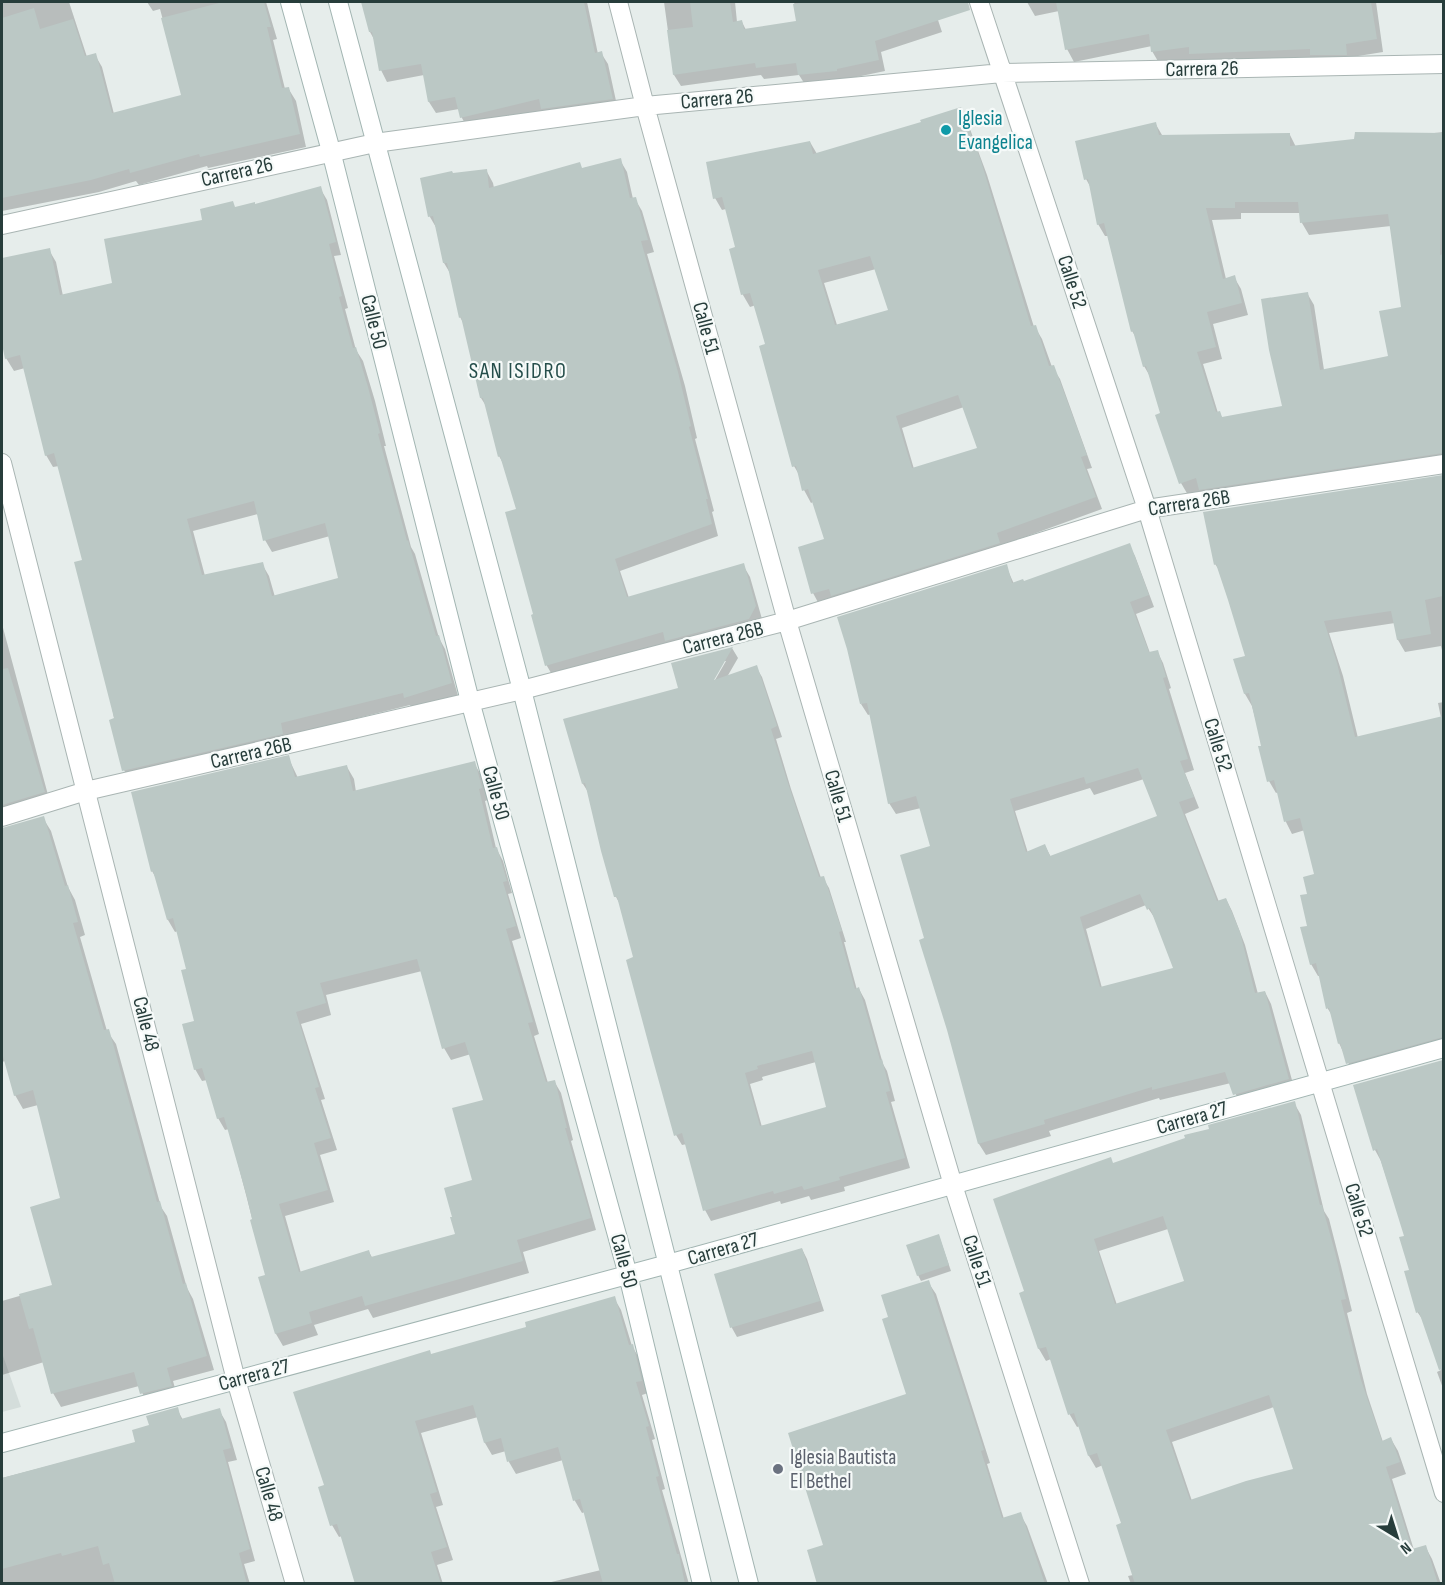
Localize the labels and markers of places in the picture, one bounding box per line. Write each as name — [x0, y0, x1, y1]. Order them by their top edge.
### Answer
place label: Iglesia Evangelica — [958, 106, 1033, 155]
marker: Iglesia Evangelica — [939, 123, 953, 137]
place label: Iglesia Bautista El Bethel — [790, 1445, 896, 1494]
marker: Iglesia Bautista El Bethel — [771, 1462, 785, 1476]

